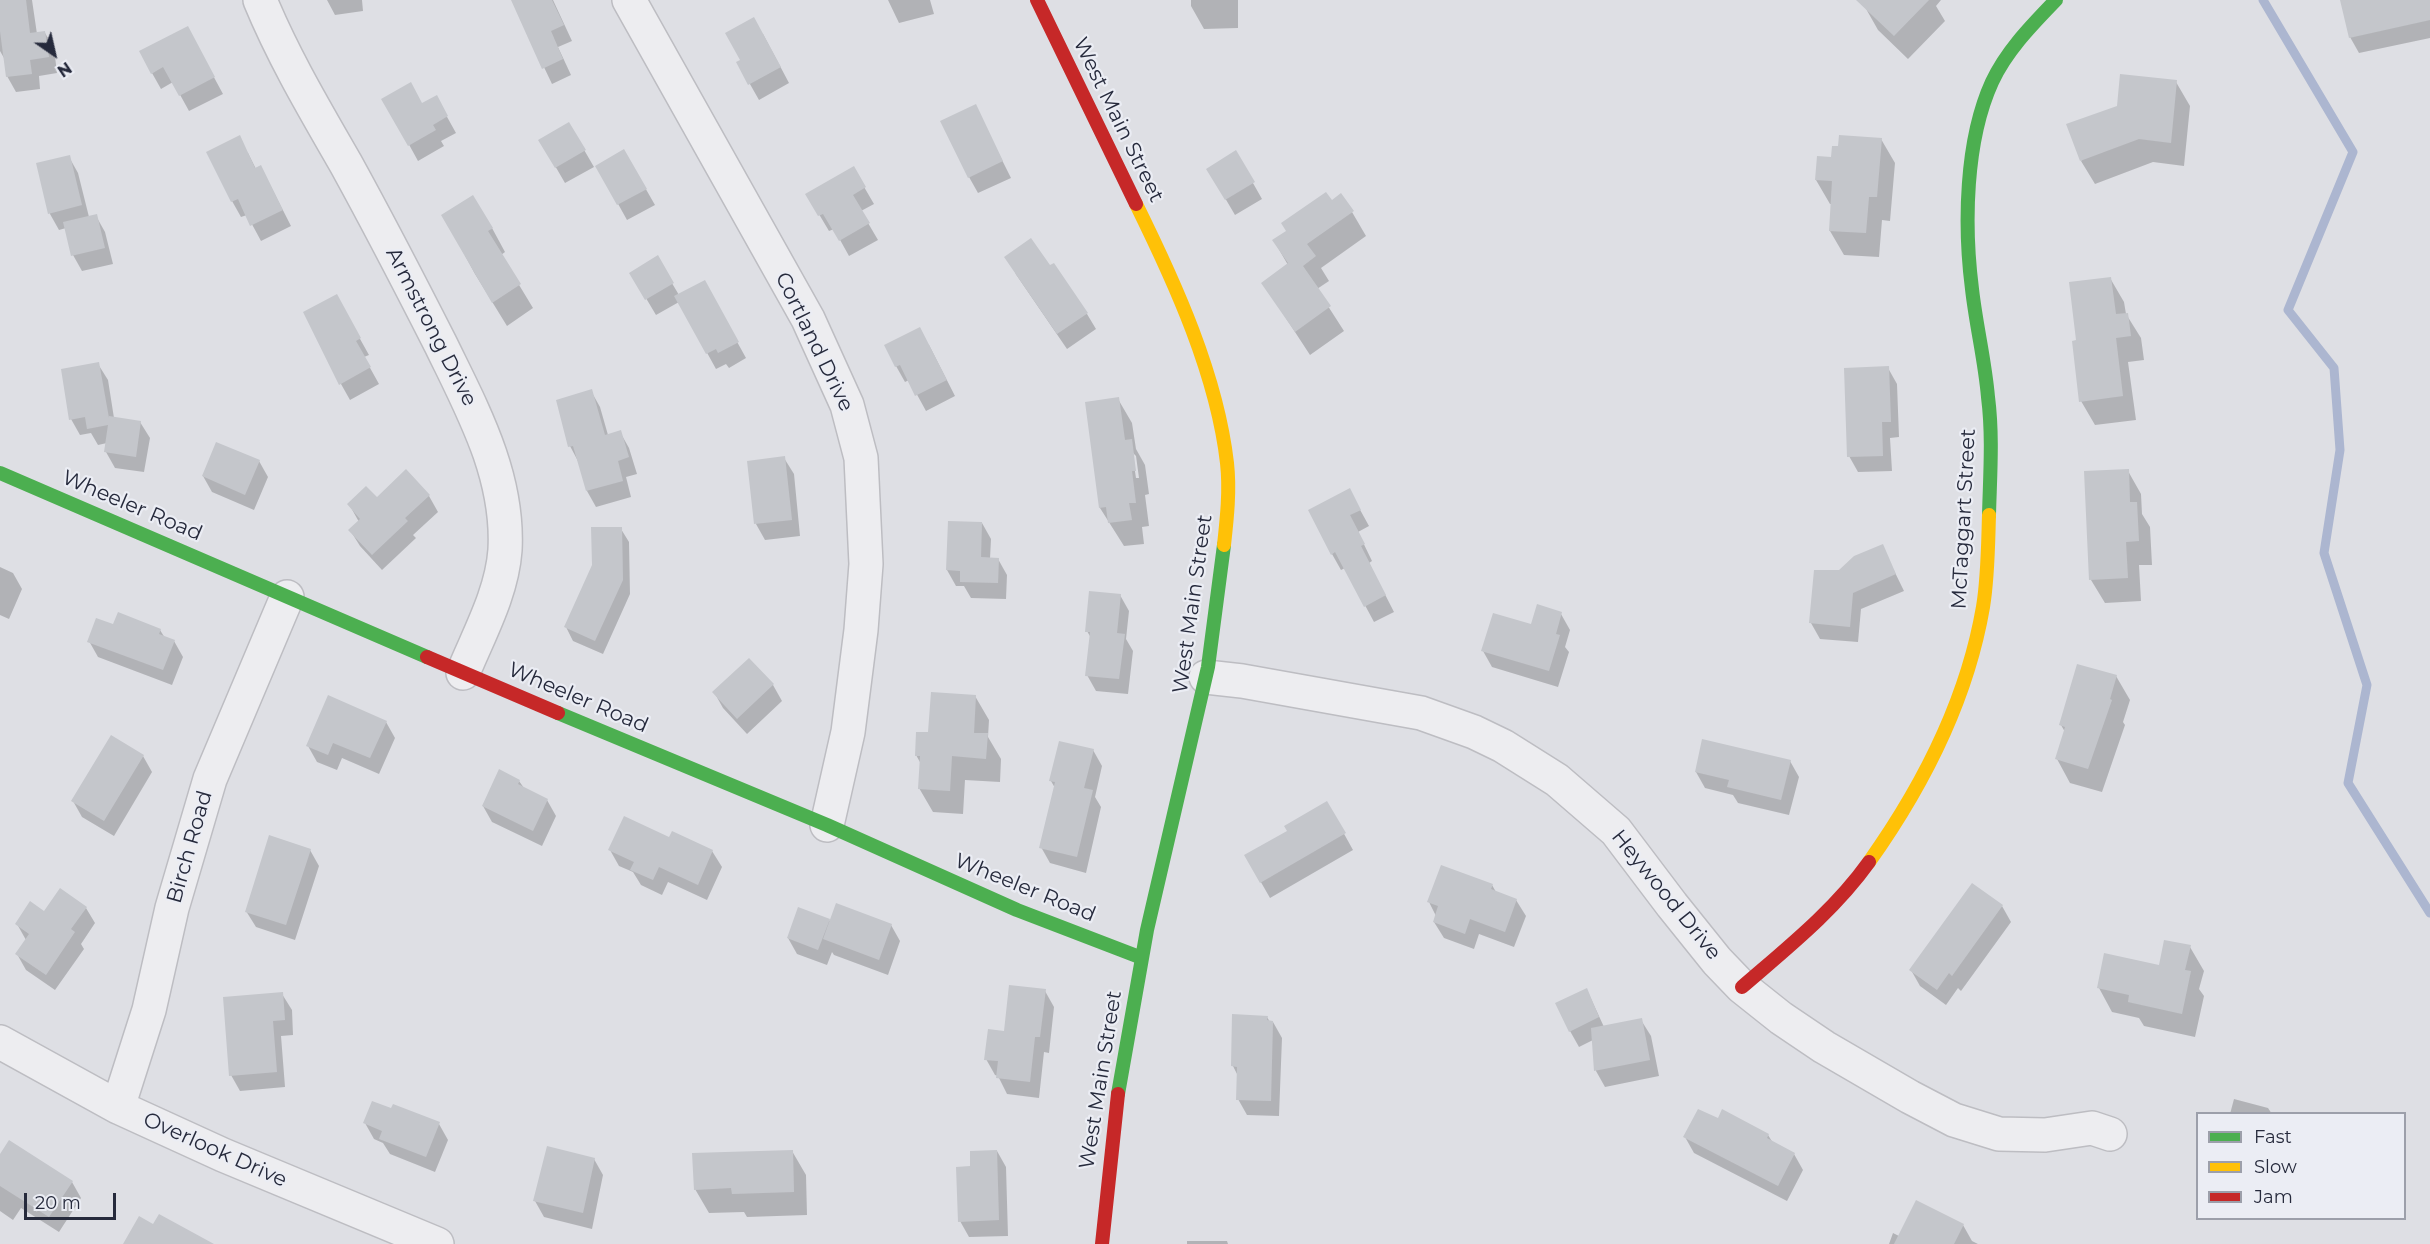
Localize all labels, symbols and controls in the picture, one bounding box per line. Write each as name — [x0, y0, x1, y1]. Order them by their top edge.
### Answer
north arrow — [24, 24, 84, 84]
street label: West Main Street — [1067, 33, 1169, 207]
text: N — [54, 58, 75, 81]
street label: Armstrong Drive — [380, 243, 482, 411]
street label: Cortland Drive — [769, 268, 859, 416]
street label: McTaggart Street — [1947, 428, 1981, 610]
street label: Wheeler Road — [58, 465, 206, 547]
street label: West Main Street — [1168, 513, 1218, 695]
street label: Wheeler Road — [504, 657, 652, 739]
street label: Birch Road — [162, 788, 218, 906]
street label: Heywood Drive — [1606, 825, 1726, 965]
street label: Wheeler Road — [951, 848, 1099, 928]
street label: West Main Street — [1074, 989, 1128, 1171]
street label: Overlook Drive — [139, 1107, 291, 1193]
legend — [2196, 1112, 2406, 1220]
text: Fast — [2254, 1126, 2292, 1148]
text: Slow — [2254, 1156, 2297, 1178]
scale bar — [27, 1181, 118, 1219]
text: Jam — [2254, 1186, 2293, 1208]
text: 20 m — [35, 1192, 81, 1214]

